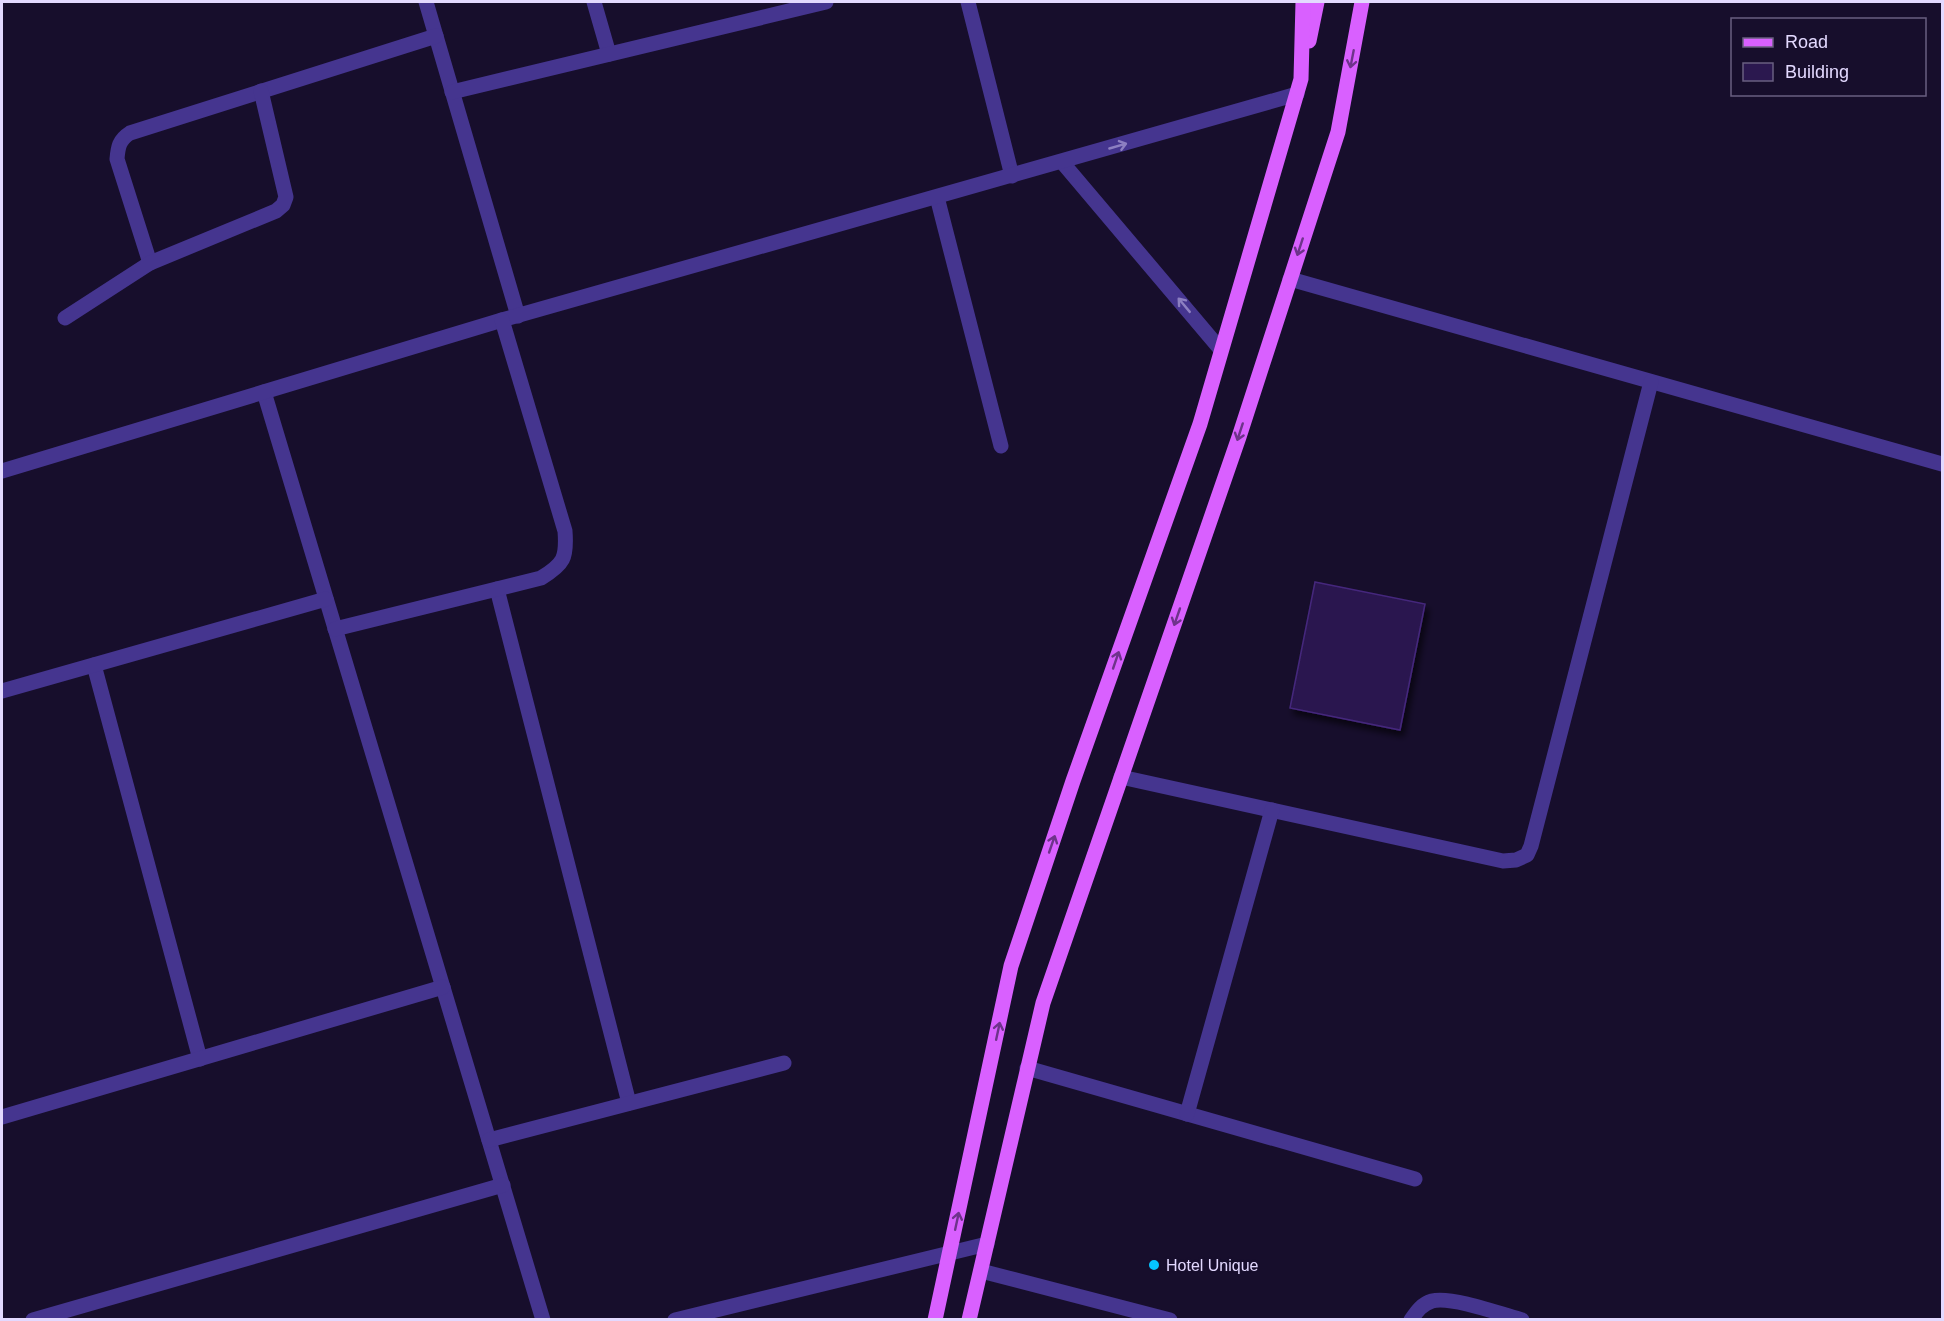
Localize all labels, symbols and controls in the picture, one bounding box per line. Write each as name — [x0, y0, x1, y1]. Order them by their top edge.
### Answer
legend — [1731, 18, 1926, 96]
text: Road — [1785, 32, 1828, 52]
one-way arrow — [1346, 49, 1357, 68]
text: Building — [1785, 62, 1849, 82]
one-way arrow — [1108, 140, 1127, 151]
one-way arrow — [1294, 237, 1305, 256]
one-way arrow — [1177, 297, 1190, 313]
one-way arrow — [1234, 422, 1245, 441]
one-way arrow — [1170, 607, 1181, 626]
one-way arrow — [1112, 651, 1123, 669]
one-way arrow — [1048, 835, 1059, 854]
one-way arrow — [992, 1021, 1004, 1040]
one-way arrow — [952, 1212, 963, 1232]
place label: Hotel Unique — [1166, 1257, 1259, 1274]
marker: Hotel Unique — [1147, 1258, 1161, 1272]

